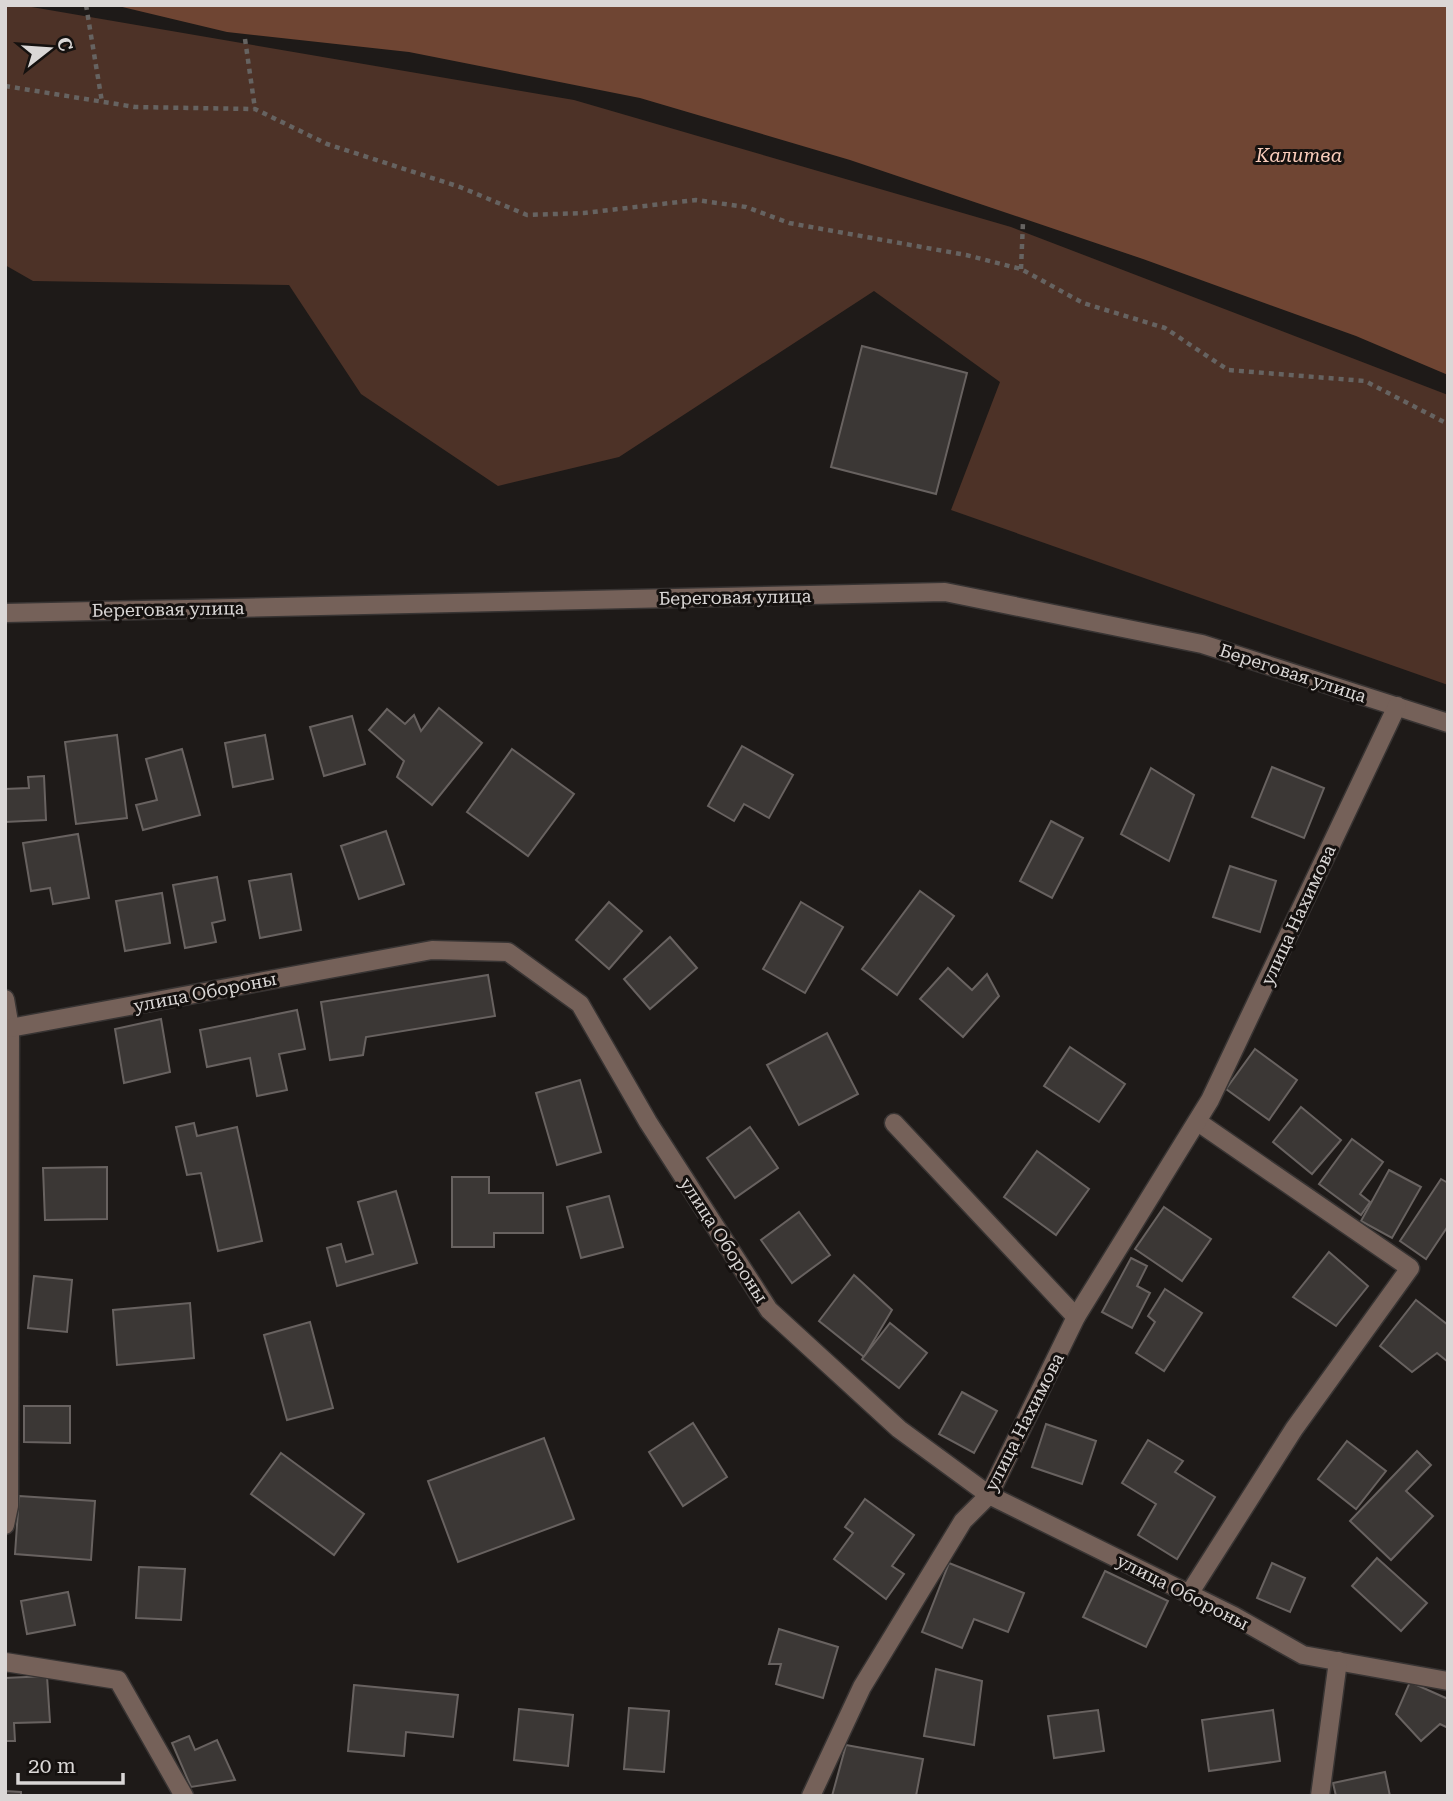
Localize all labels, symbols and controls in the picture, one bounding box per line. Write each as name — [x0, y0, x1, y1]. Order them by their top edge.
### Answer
north arrow — [14, 14, 84, 84]
text: С — [52, 34, 78, 54]
water label: Калитва — [1255, 144, 1342, 167]
street label: Береговая улица — [658, 585, 812, 609]
street label: Береговая улица — [91, 597, 245, 621]
street label: Береговая улица — [1217, 639, 1369, 707]
street label: улица Нахимова — [1256, 841, 1340, 988]
street label: улица Обороны — [132, 968, 279, 1016]
street label: улица Обороны — [676, 1173, 772, 1307]
street label: улица Нахимова — [980, 1349, 1068, 1495]
street label: улица Обороны — [1114, 1550, 1253, 1634]
scale bar — [18, 1742, 122, 1786]
text: 20 m — [28, 1754, 76, 1778]

